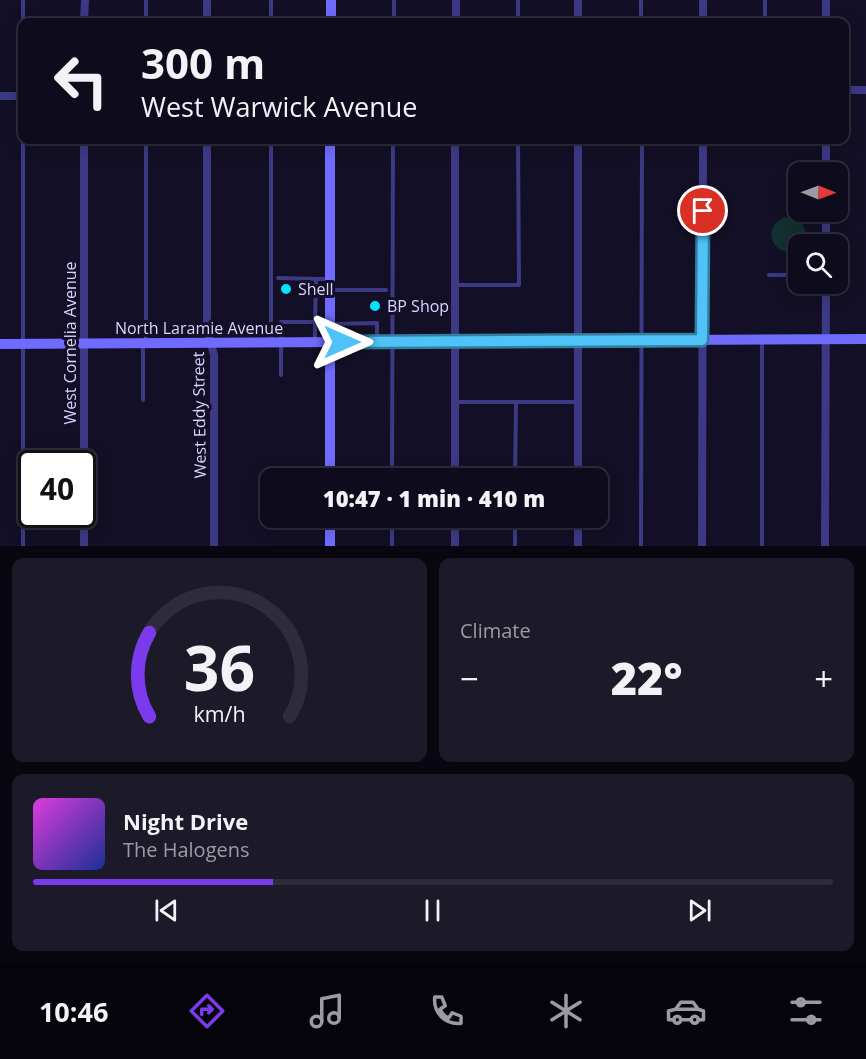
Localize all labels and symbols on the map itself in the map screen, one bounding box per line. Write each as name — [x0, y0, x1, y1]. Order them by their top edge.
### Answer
north arrow — [788, 162, 848, 222]
pin — [677, 185, 728, 236]
street label: West Cornelia Avenue — [59, 261, 81, 425]
place label: Shell — [298, 278, 334, 300]
marker: Shell — [279, 282, 293, 296]
place label: BP Shop — [387, 295, 449, 317]
marker: BP Shop — [368, 299, 382, 313]
position arrow — [310, 310, 374, 374]
street label: North Laramie Avenue — [115, 317, 283, 339]
street label: West Eddy Street — [187, 351, 211, 478]
speed limit sign: 40 — [18, 450, 96, 528]

